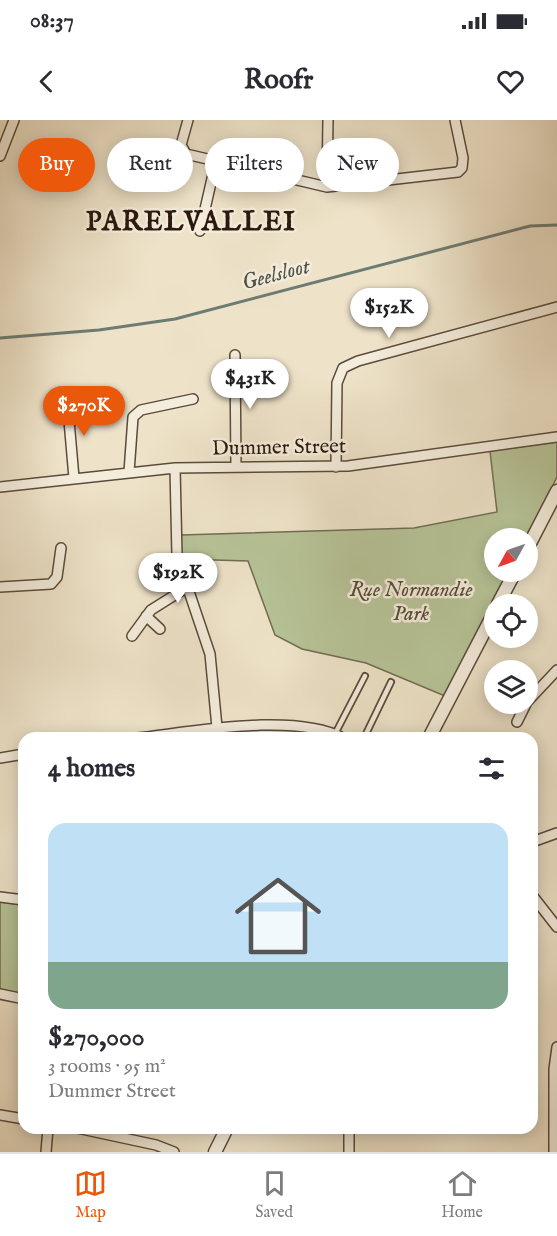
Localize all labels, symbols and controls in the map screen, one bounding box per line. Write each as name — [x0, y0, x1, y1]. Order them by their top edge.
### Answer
text: 08:37 — [30, 7, 74, 35]
text: Roofr — [244, 64, 313, 98]
icon: back — [30, 65, 63, 98]
icon: heart — [494, 65, 527, 98]
chip: Buy — [18, 138, 95, 192]
chip: Rent — [107, 138, 193, 192]
chip: Filters — [205, 138, 304, 192]
chip: New — [316, 138, 399, 192]
district label: PARELVALLEI — [86, 206, 296, 240]
water label: Geelsloot — [239, 252, 314, 298]
pin: $152K — [347, 288, 431, 339]
text: $152K — [364, 295, 414, 320]
pin: $431K — [208, 359, 292, 410]
text: $431K — [225, 366, 275, 391]
pin: $270K — [42, 386, 126, 437]
text: $270K — [57, 393, 111, 418]
street label: Dummer Street — [212, 433, 346, 463]
north arrow — [484, 528, 538, 582]
map controls — [484, 528, 538, 714]
pin: $192K — [136, 553, 220, 604]
text: $192K — [152, 560, 204, 585]
park label: Rue Normandie Park — [350, 577, 472, 628]
button: locate — [484, 594, 538, 648]
button: layers — [484, 660, 538, 714]
text: 4 homes — [48, 752, 135, 785]
icon: filters — [475, 752, 508, 785]
icon: home — [224, 862, 332, 970]
text: $270,000 — [48, 1021, 144, 1054]
text: 3 rooms · 95 m² — [48, 1054, 166, 1079]
text: Dummer Street — [48, 1079, 176, 1104]
tab: Map — [74, 1167, 107, 1223]
tab: Saved — [255, 1167, 293, 1223]
tab: Home — [441, 1167, 483, 1223]

